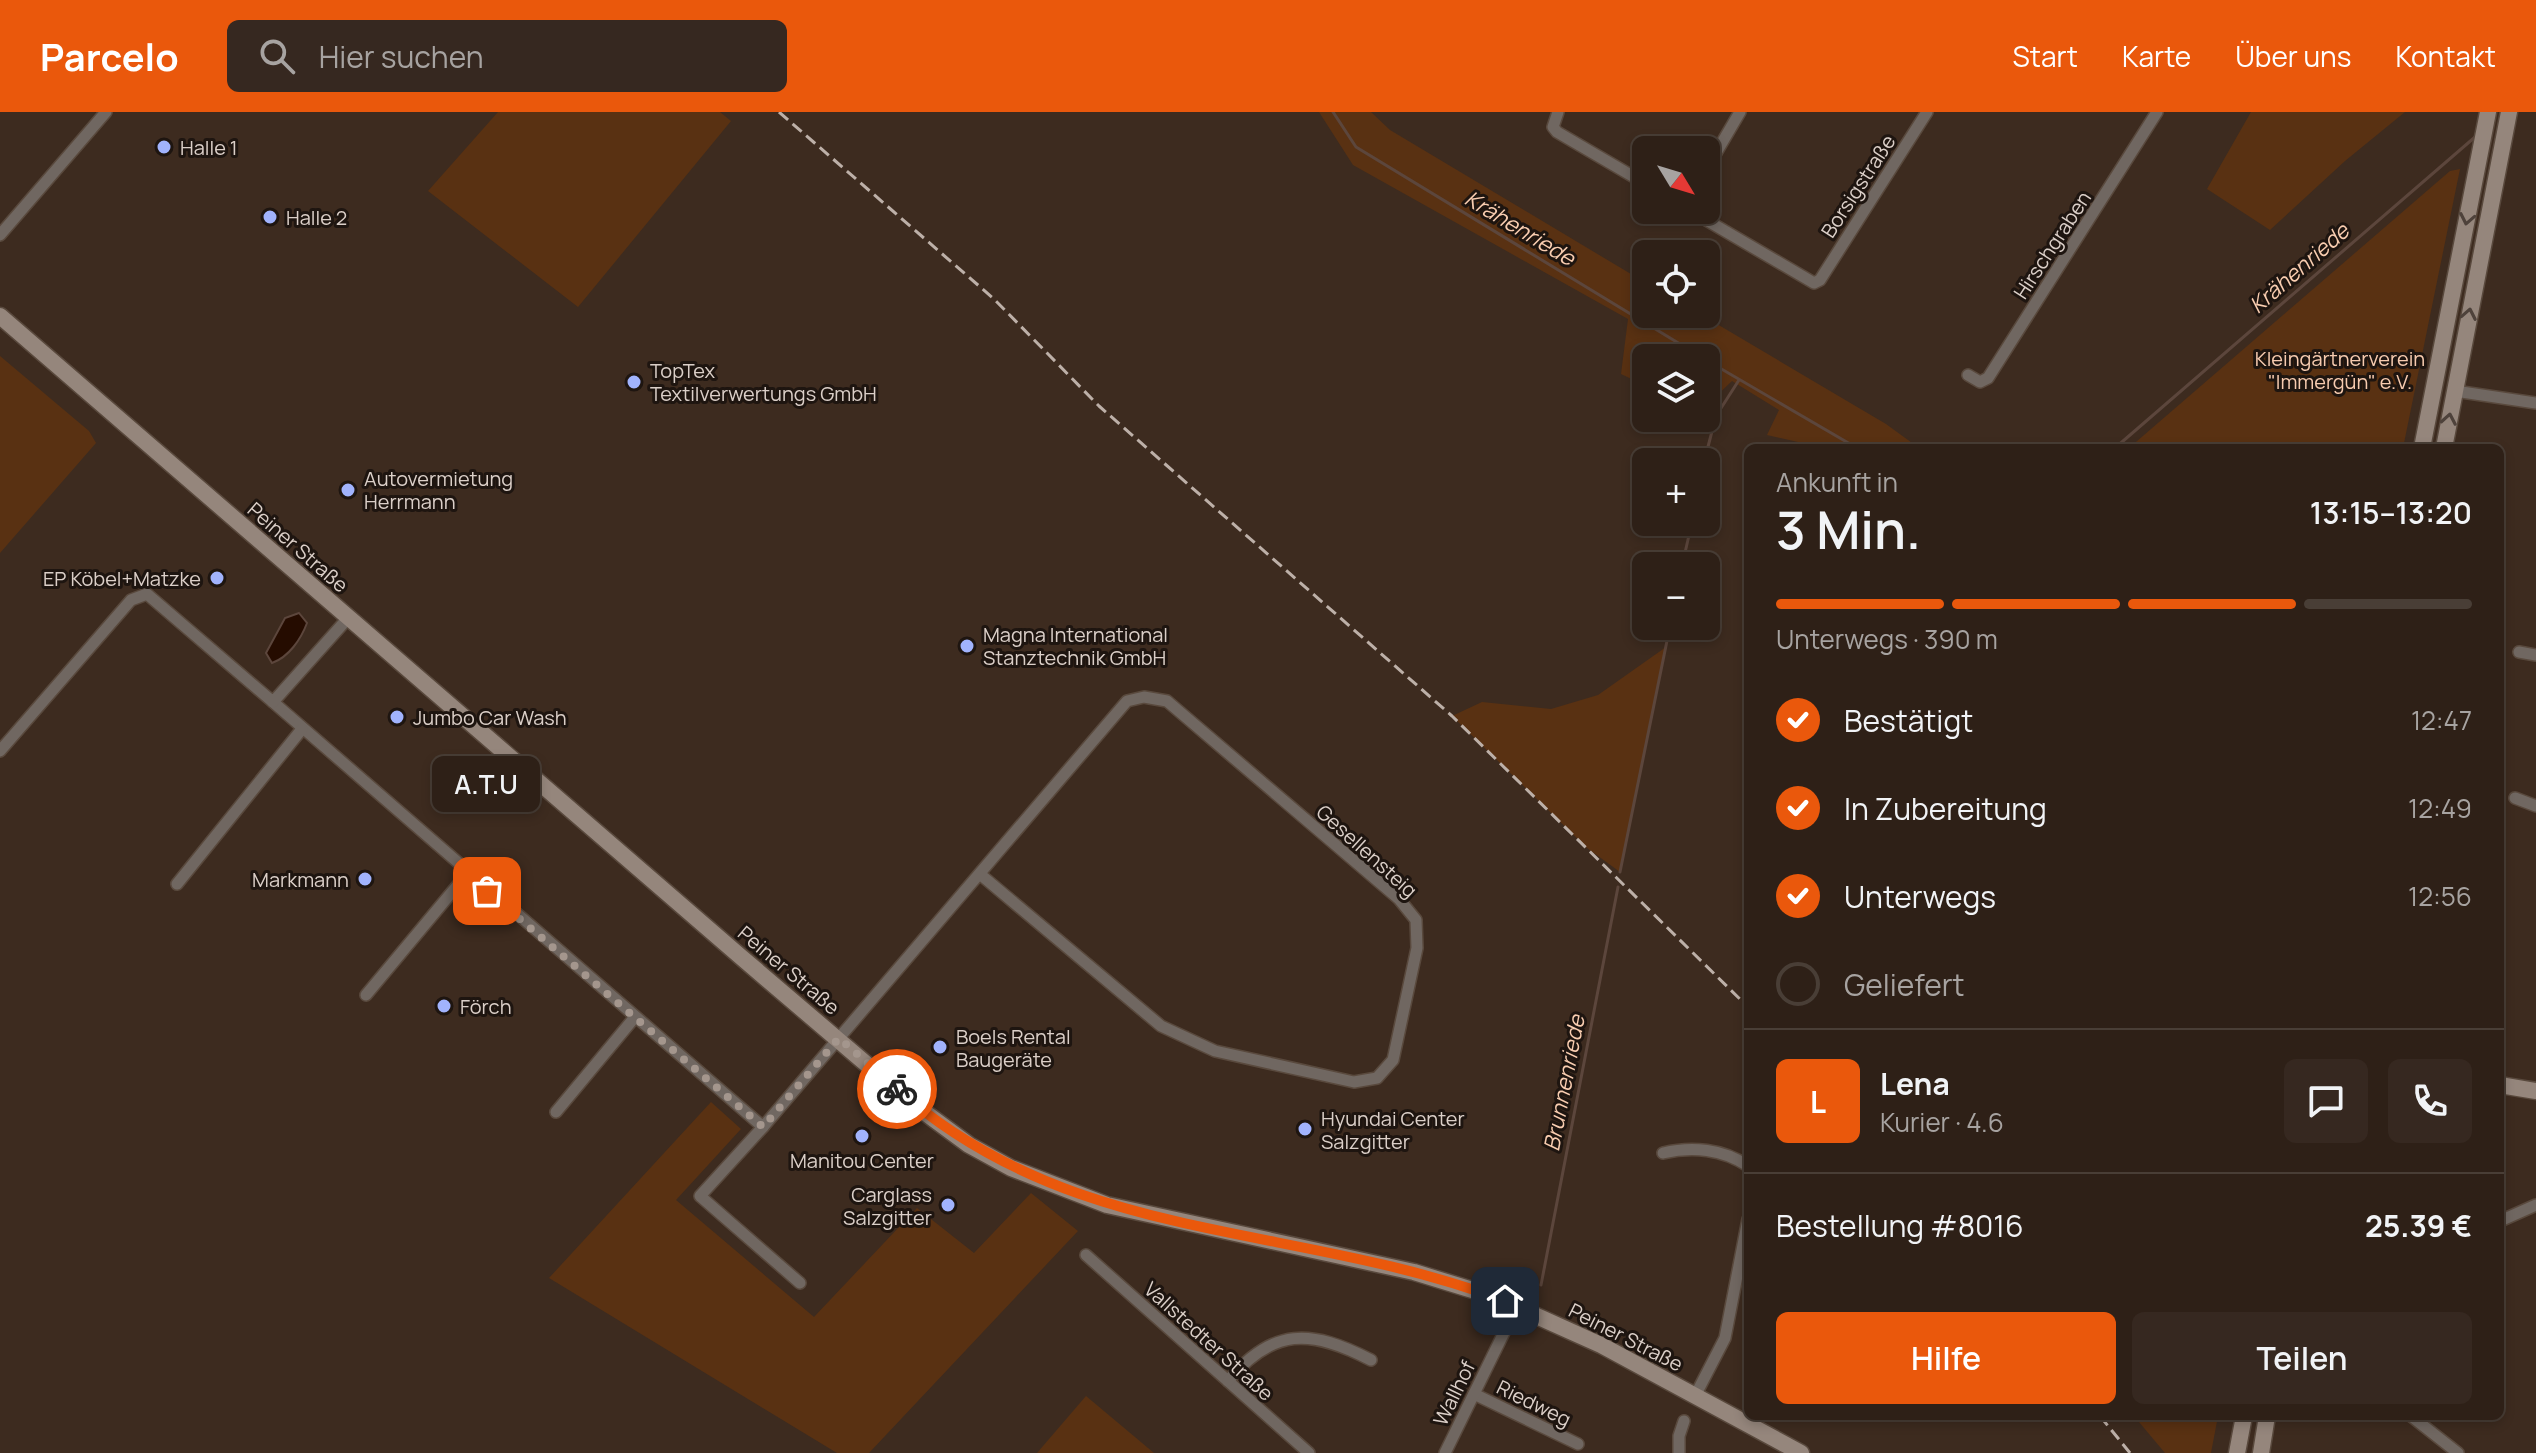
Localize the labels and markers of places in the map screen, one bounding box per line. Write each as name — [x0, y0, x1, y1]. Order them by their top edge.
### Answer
place label: Halle 1 — [180, 134, 238, 161]
marker: Halle 1 — [155, 138, 173, 156]
place label: Halle 2 — [286, 204, 347, 231]
marker: Halle 2 — [261, 208, 279, 226]
place label: TopTex Textilverwertungs GmbH — [650, 357, 877, 407]
marker: TopTex Textilverwertungs GmbH — [625, 373, 643, 391]
place label: Autovermietung Herrmann — [364, 465, 513, 515]
marker: Autovermietung Herrmann — [339, 481, 357, 499]
place label: EP Köbel+Matzke — [43, 565, 201, 592]
marker: EP Köbel+Matzke — [208, 569, 226, 587]
place label: Magna International Stanztechnik GmbH — [983, 621, 1168, 671]
marker: Magna International Stanztechnik GmbH — [958, 637, 976, 655]
place label: Jumbo Car Wash — [413, 704, 567, 731]
marker: Jumbo Car Wash — [388, 708, 406, 726]
callout: A.T.U — [433, 755, 541, 811]
pin — [453, 857, 521, 925]
place label: Markmann — [252, 866, 349, 893]
marker: Markmann — [356, 870, 374, 888]
place label: Förch — [460, 993, 512, 1020]
marker: Förch — [435, 997, 453, 1015]
place label: Boels Rental Baugeräte — [956, 1023, 1071, 1073]
marker: Boels Rental Baugeräte — [931, 1038, 949, 1056]
place label: Hyundai Center Salzgitter — [1321, 1105, 1465, 1155]
marker: Hyundai Center Salzgitter — [1296, 1120, 1314, 1138]
marker: Manitou Center — [853, 1127, 871, 1145]
place label: Manitou Center — [790, 1147, 934, 1174]
place label: Carglass Salzgitter — [843, 1181, 932, 1231]
marker: Carglass Salzgitter — [939, 1196, 957, 1214]
pin — [1471, 1267, 1539, 1335]

